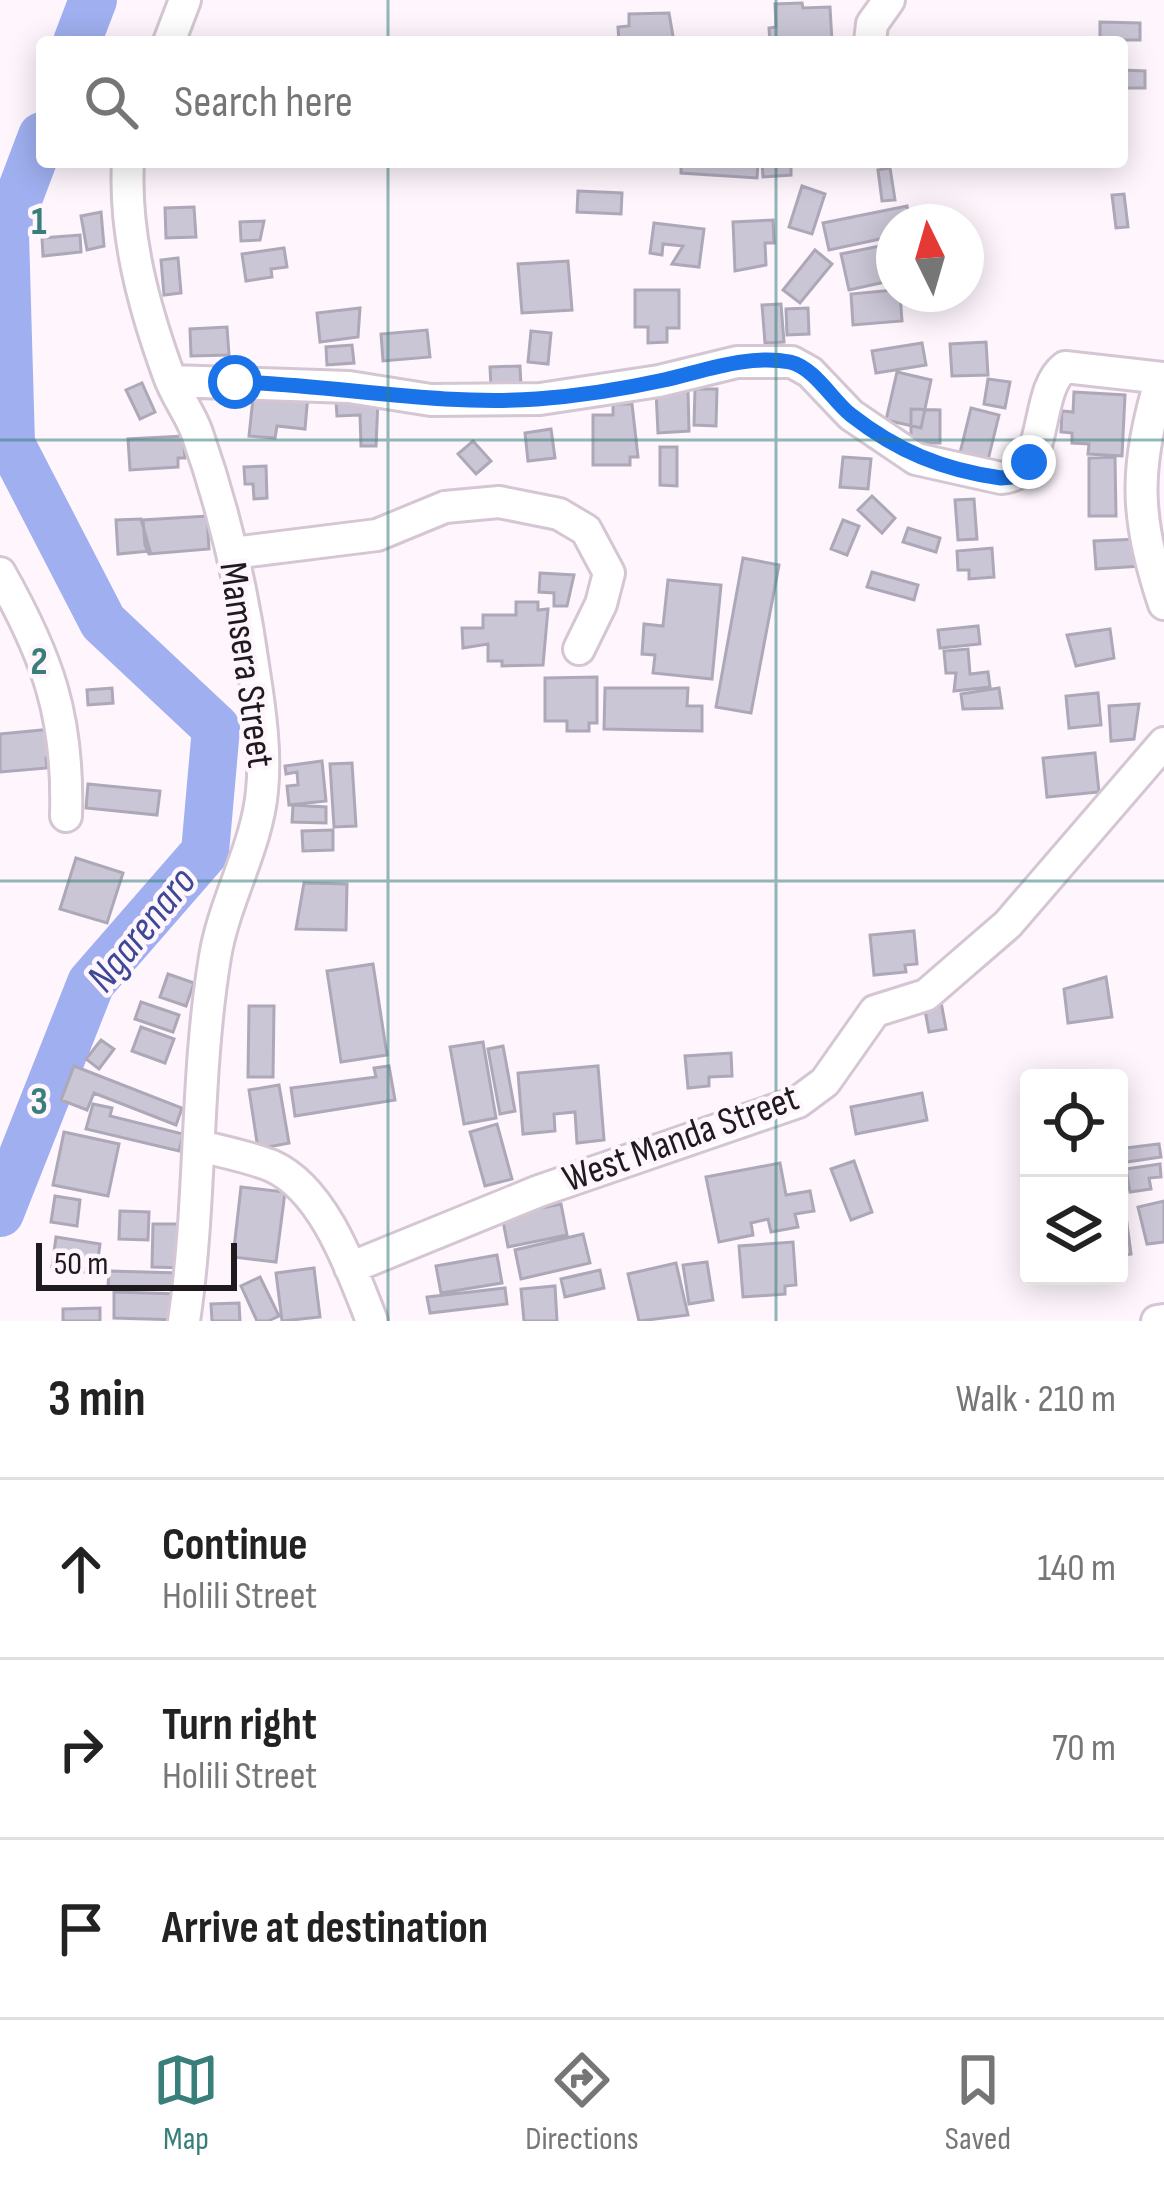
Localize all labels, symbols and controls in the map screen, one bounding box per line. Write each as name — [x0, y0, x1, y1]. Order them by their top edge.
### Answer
search box — [36, 36, 1128, 168]
icon: search — [78, 69, 144, 135]
text: Search here — [174, 75, 353, 130]
text: 1 — [31, 199, 47, 246]
north arrow — [876, 204, 984, 312]
route start — [208, 355, 262, 409]
route end — [1002, 435, 1056, 489]
street label: Mamsera Street — [208, 559, 284, 771]
text: 2 — [30, 639, 48, 686]
water label: Ngarenaro — [76, 857, 208, 1003]
map controls — [1020, 1069, 1128, 1285]
button: locate — [1020, 1069, 1128, 1177]
street label: West Manda Street — [557, 1075, 805, 1203]
text: 3 — [30, 1079, 48, 1126]
button: layers — [1020, 1177, 1128, 1285]
scale bar — [36, 1237, 237, 1290]
text: 50 m — [54, 1244, 108, 1284]
text: 3 min — [48, 1369, 146, 1430]
text: Walk · 210 m — [956, 1376, 1116, 1423]
text: Continue — [162, 1518, 308, 1573]
icon: ahead — [48, 1536, 114, 1602]
text: 140 m — [1037, 1545, 1116, 1592]
text: Holili Street — [162, 1573, 317, 1620]
text: Turn right — [162, 1698, 317, 1753]
icon: right — [48, 1716, 114, 1782]
text: 70 m — [1052, 1725, 1116, 1772]
text: Holili Street — [162, 1753, 317, 1800]
icon: arrive — [48, 1896, 114, 1962]
text: Arrive at destination — [162, 1901, 488, 1956]
tab: Map — [153, 2047, 219, 2159]
tab: Directions — [525, 2047, 639, 2159]
tab: Saved — [945, 2047, 1011, 2159]

